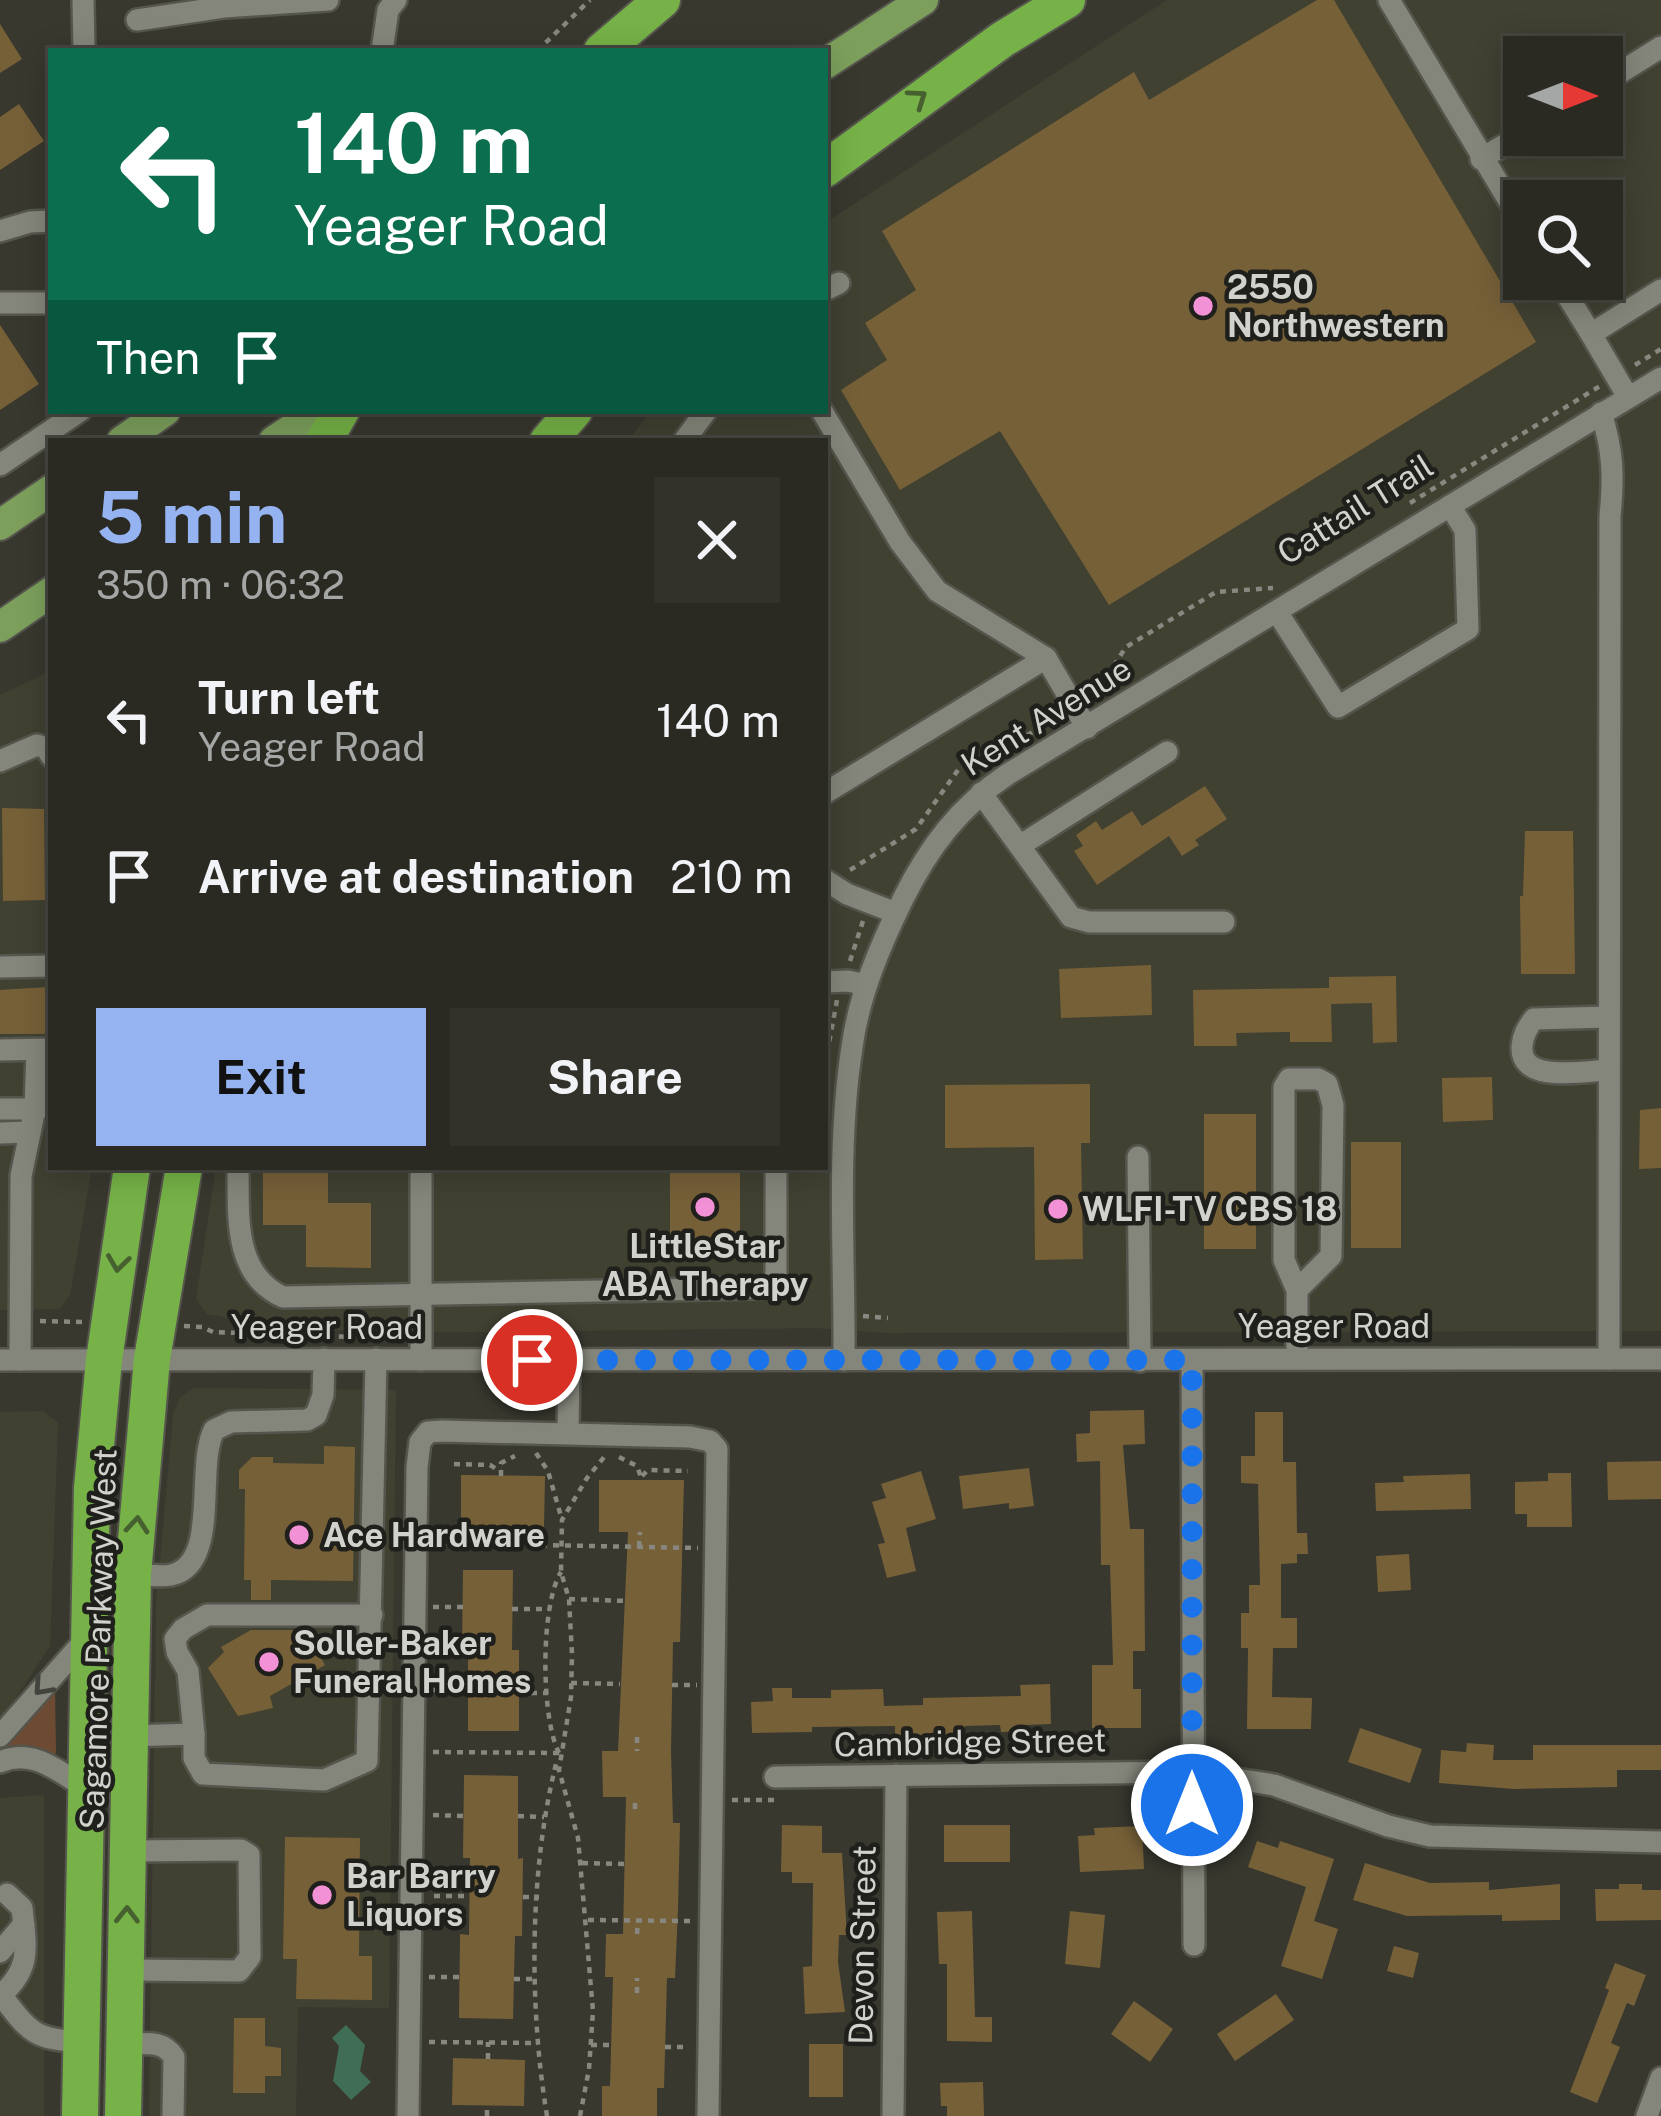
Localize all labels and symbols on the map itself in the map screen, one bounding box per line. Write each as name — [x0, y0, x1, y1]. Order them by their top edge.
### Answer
north arrow — [1503, 36, 1623, 156]
one-way arrow — [905, 91, 926, 113]
place label: 2550 Northwestern — [1227, 268, 1445, 344]
marker: 2550 Northwestern — [1190, 293, 1216, 319]
street label: Cattail Trail — [1270, 446, 1440, 572]
street label: Kent Avenue — [954, 649, 1138, 783]
place label: WLFI-TV CBS 18 — [1082, 1190, 1337, 1228]
marker: LittleStar ABA Therapy — [692, 1194, 718, 1220]
marker: WLFI-TV CBS 18 — [1045, 1196, 1071, 1222]
place label: LittleStar ABA Therapy — [602, 1227, 809, 1303]
one-way arrow — [105, 1253, 131, 1273]
street label: Yeager Road — [1238, 1307, 1430, 1345]
street label: Yeager Road — [231, 1308, 423, 1346]
pin — [481, 1309, 583, 1411]
street label: Sagamore Parkway West — [72, 1448, 124, 1830]
one-way arrow — [124, 1515, 150, 1534]
place label: Ace Hardware — [323, 1516, 545, 1554]
marker: Ace Hardware — [286, 1522, 312, 1548]
place label: Soller-Baker Funeral Homes — [293, 1624, 531, 1700]
marker: Soller-Baker Funeral Homes — [256, 1649, 282, 1675]
one-way arrow — [35, 1673, 56, 1694]
street label: Cambridge Street — [833, 1721, 1107, 1763]
position arrow — [1129, 1742, 1255, 1868]
street label: Devon Street — [841, 1845, 883, 2045]
place label: Bar Barry Liquors — [346, 1857, 496, 1933]
marker: Bar Barry Liquors — [309, 1882, 335, 1908]
one-way arrow — [114, 1905, 140, 1924]

